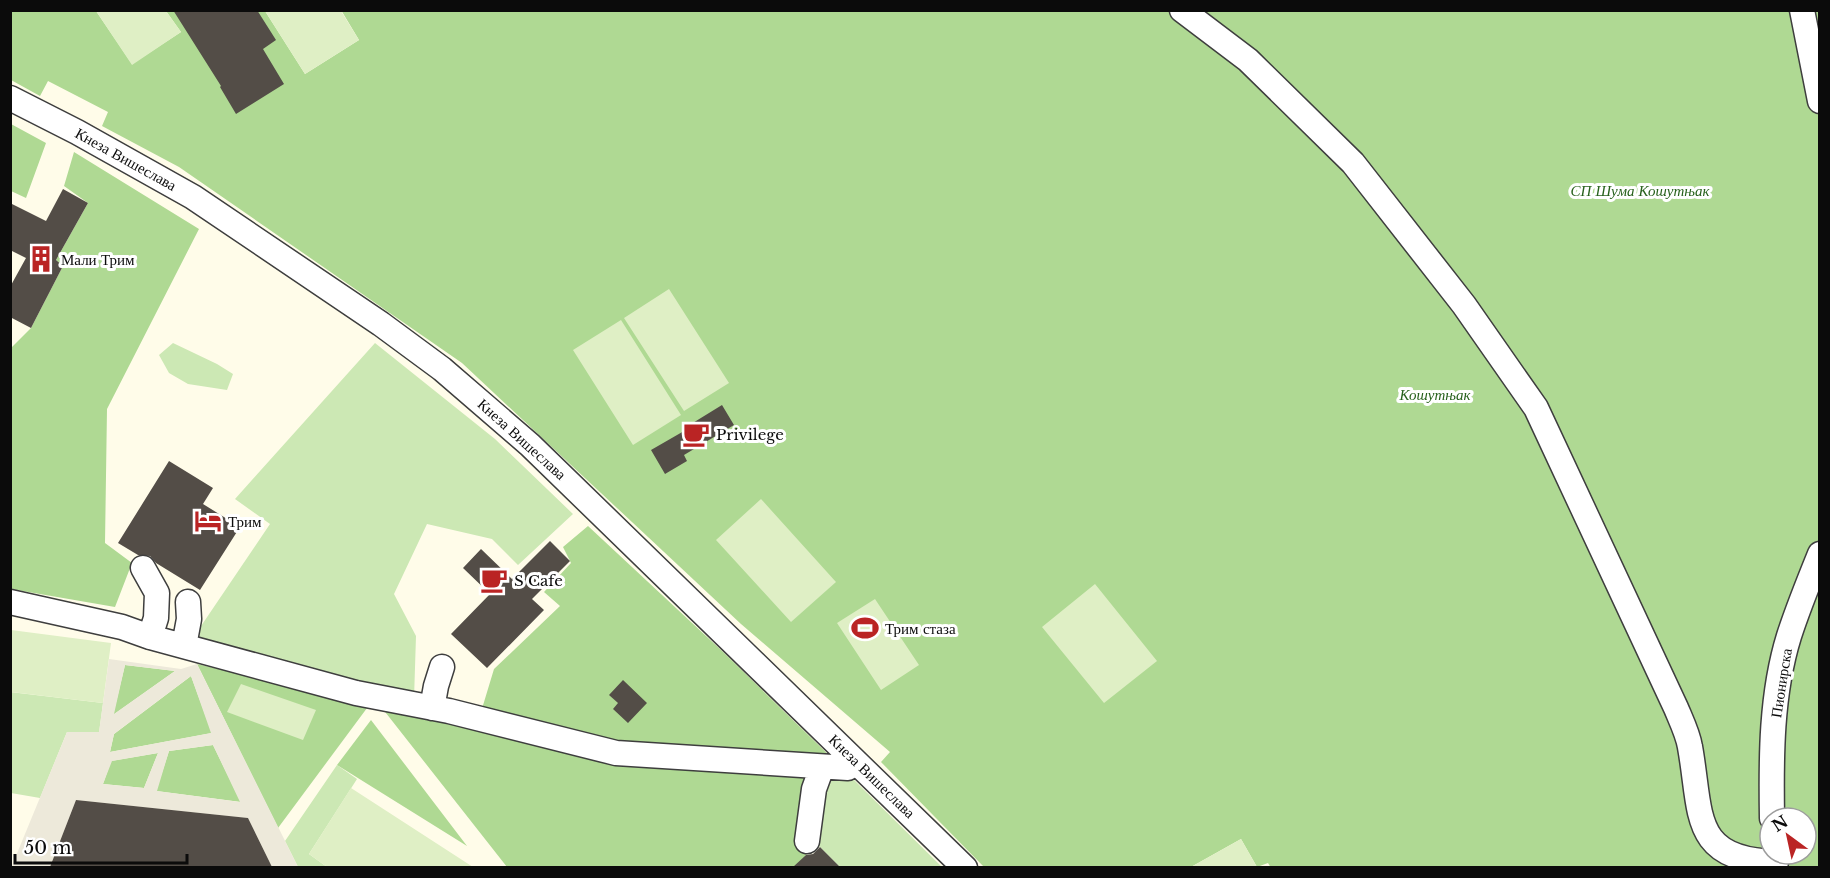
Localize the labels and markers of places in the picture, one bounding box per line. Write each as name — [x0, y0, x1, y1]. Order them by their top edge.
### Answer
building icon: Мали Трим — [26, 244, 56, 274]
place label: Мали Трим — [61, 250, 135, 269]
cafe icon: Privilege — [681, 419, 711, 449]
place label: Privilege — [716, 425, 784, 444]
hotel icon: Трим — [193, 506, 223, 536]
place label: Трим — [228, 512, 262, 531]
cafe icon: S Cafe — [479, 565, 509, 595]
place label: S Cafe — [514, 571, 563, 590]
sports icon: Трим стаза — [850, 613, 880, 643]
place label: Трим стаза — [885, 619, 956, 638]

